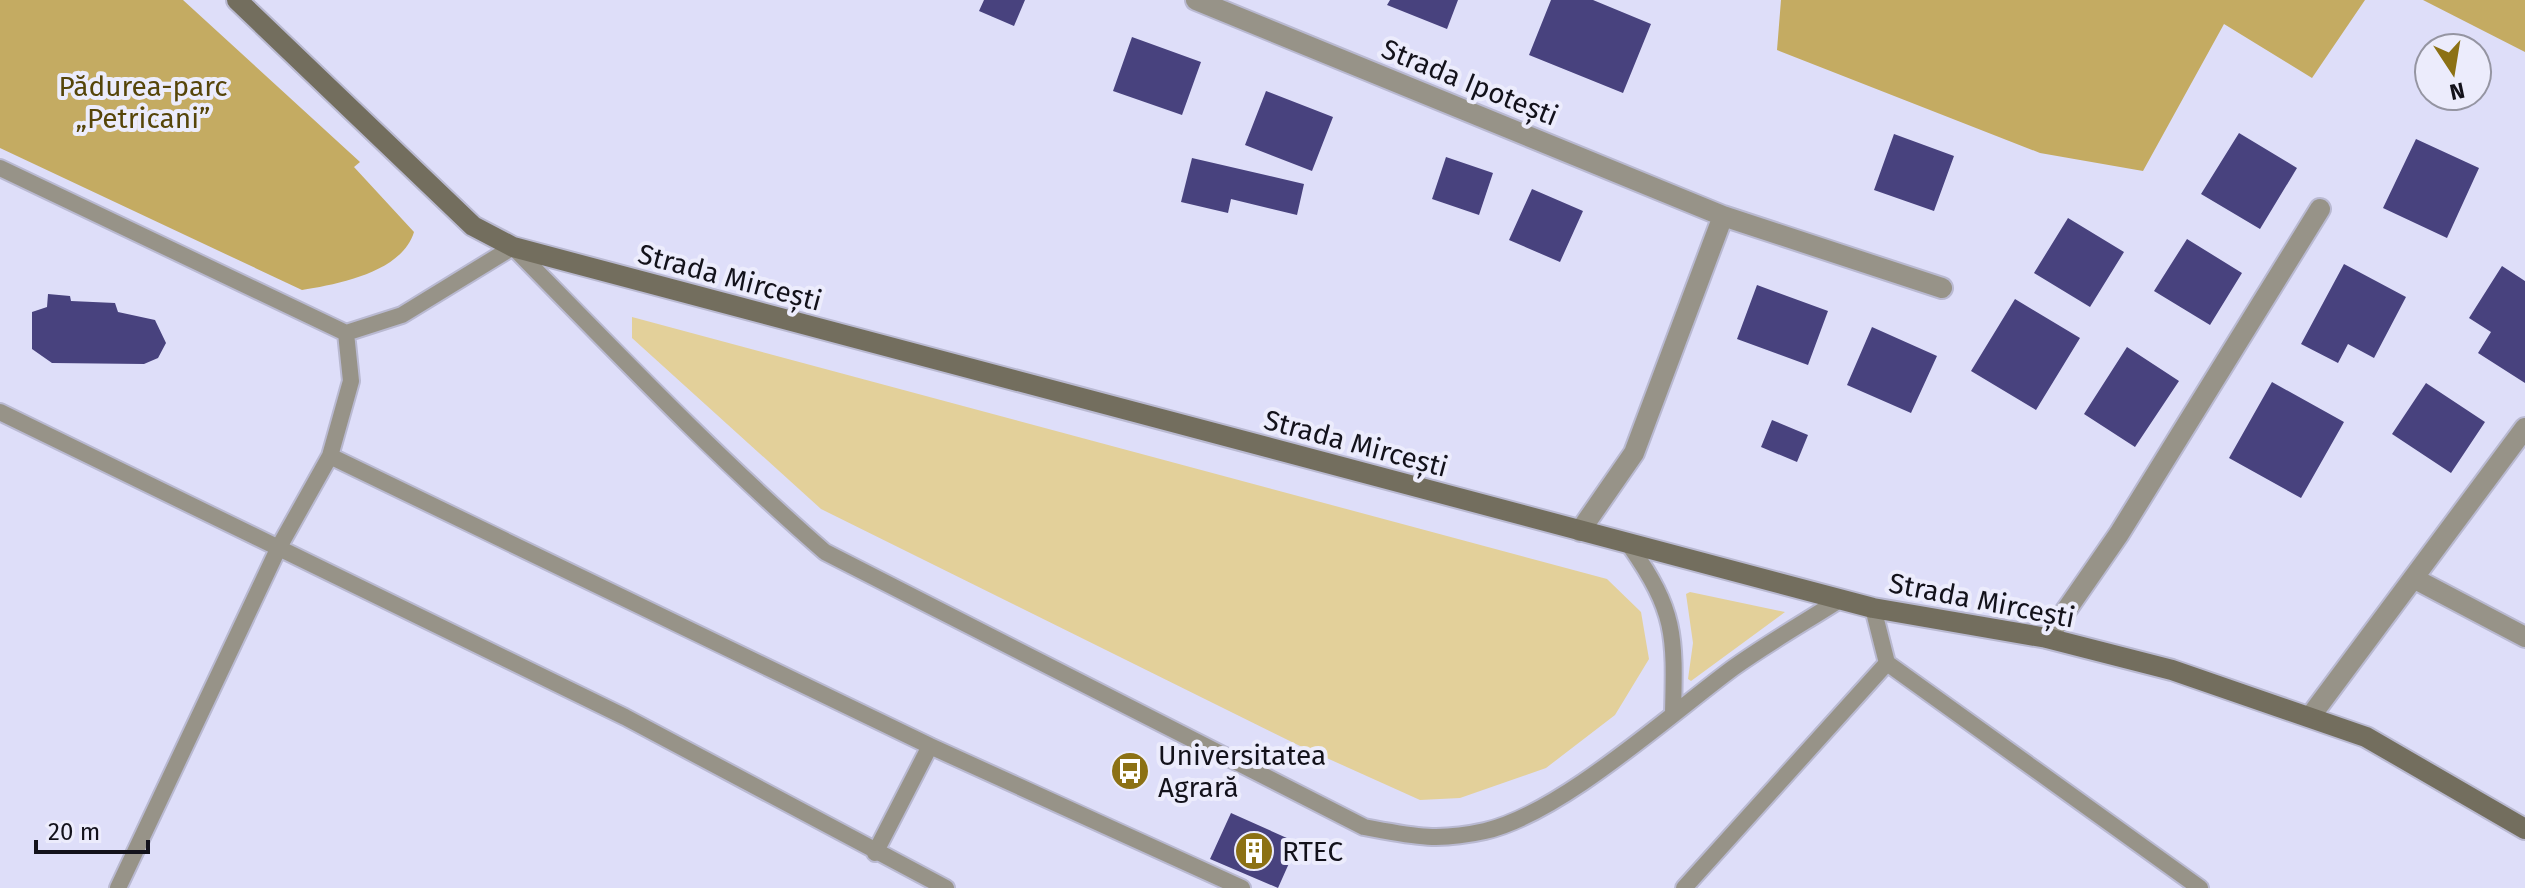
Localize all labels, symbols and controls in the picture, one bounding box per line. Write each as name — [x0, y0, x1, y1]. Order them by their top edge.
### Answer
street label: Strada Ipotești — [1377, 32, 1563, 134]
north arrow — [2413, 32, 2493, 112]
park label: Pădurea-parc „Petricani” — [58, 70, 228, 135]
text: N — [2447, 76, 2467, 106]
street label: Strada Mircești — [634, 237, 825, 319]
street label: Strada Mircești — [1260, 403, 1451, 485]
street label: Strada Mircești — [1886, 566, 2078, 636]
place label: Universitatea Agrară — [1158, 739, 1326, 804]
bus stop icon: Universitatea Agrară — [1109, 750, 1151, 792]
scale bar — [36, 804, 148, 854]
text: 20 m — [48, 818, 100, 846]
building icon: RTEC — [1233, 830, 1275, 872]
place label: RTEC — [1282, 835, 1344, 868]

